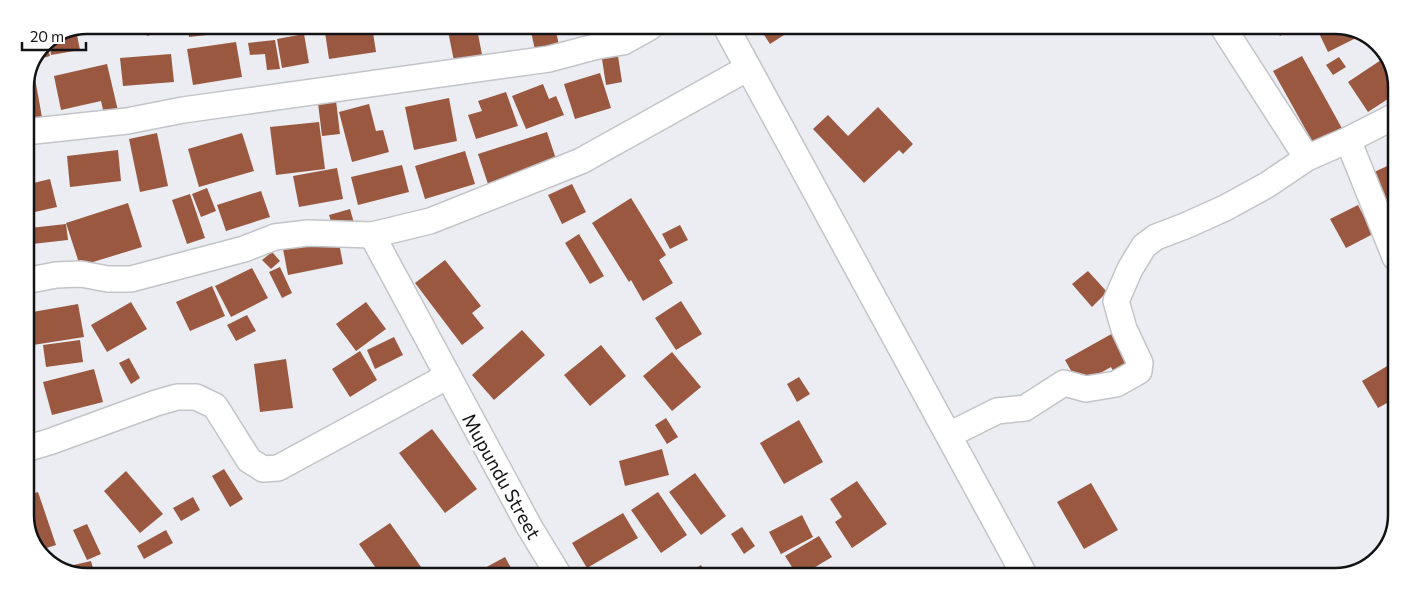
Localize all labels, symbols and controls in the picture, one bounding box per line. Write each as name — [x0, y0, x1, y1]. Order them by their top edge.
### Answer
scale bar — [22, 20, 86, 52]
text: 20 m — [30, 27, 64, 45]
street label: Mupundu Street — [458, 409, 546, 543]

